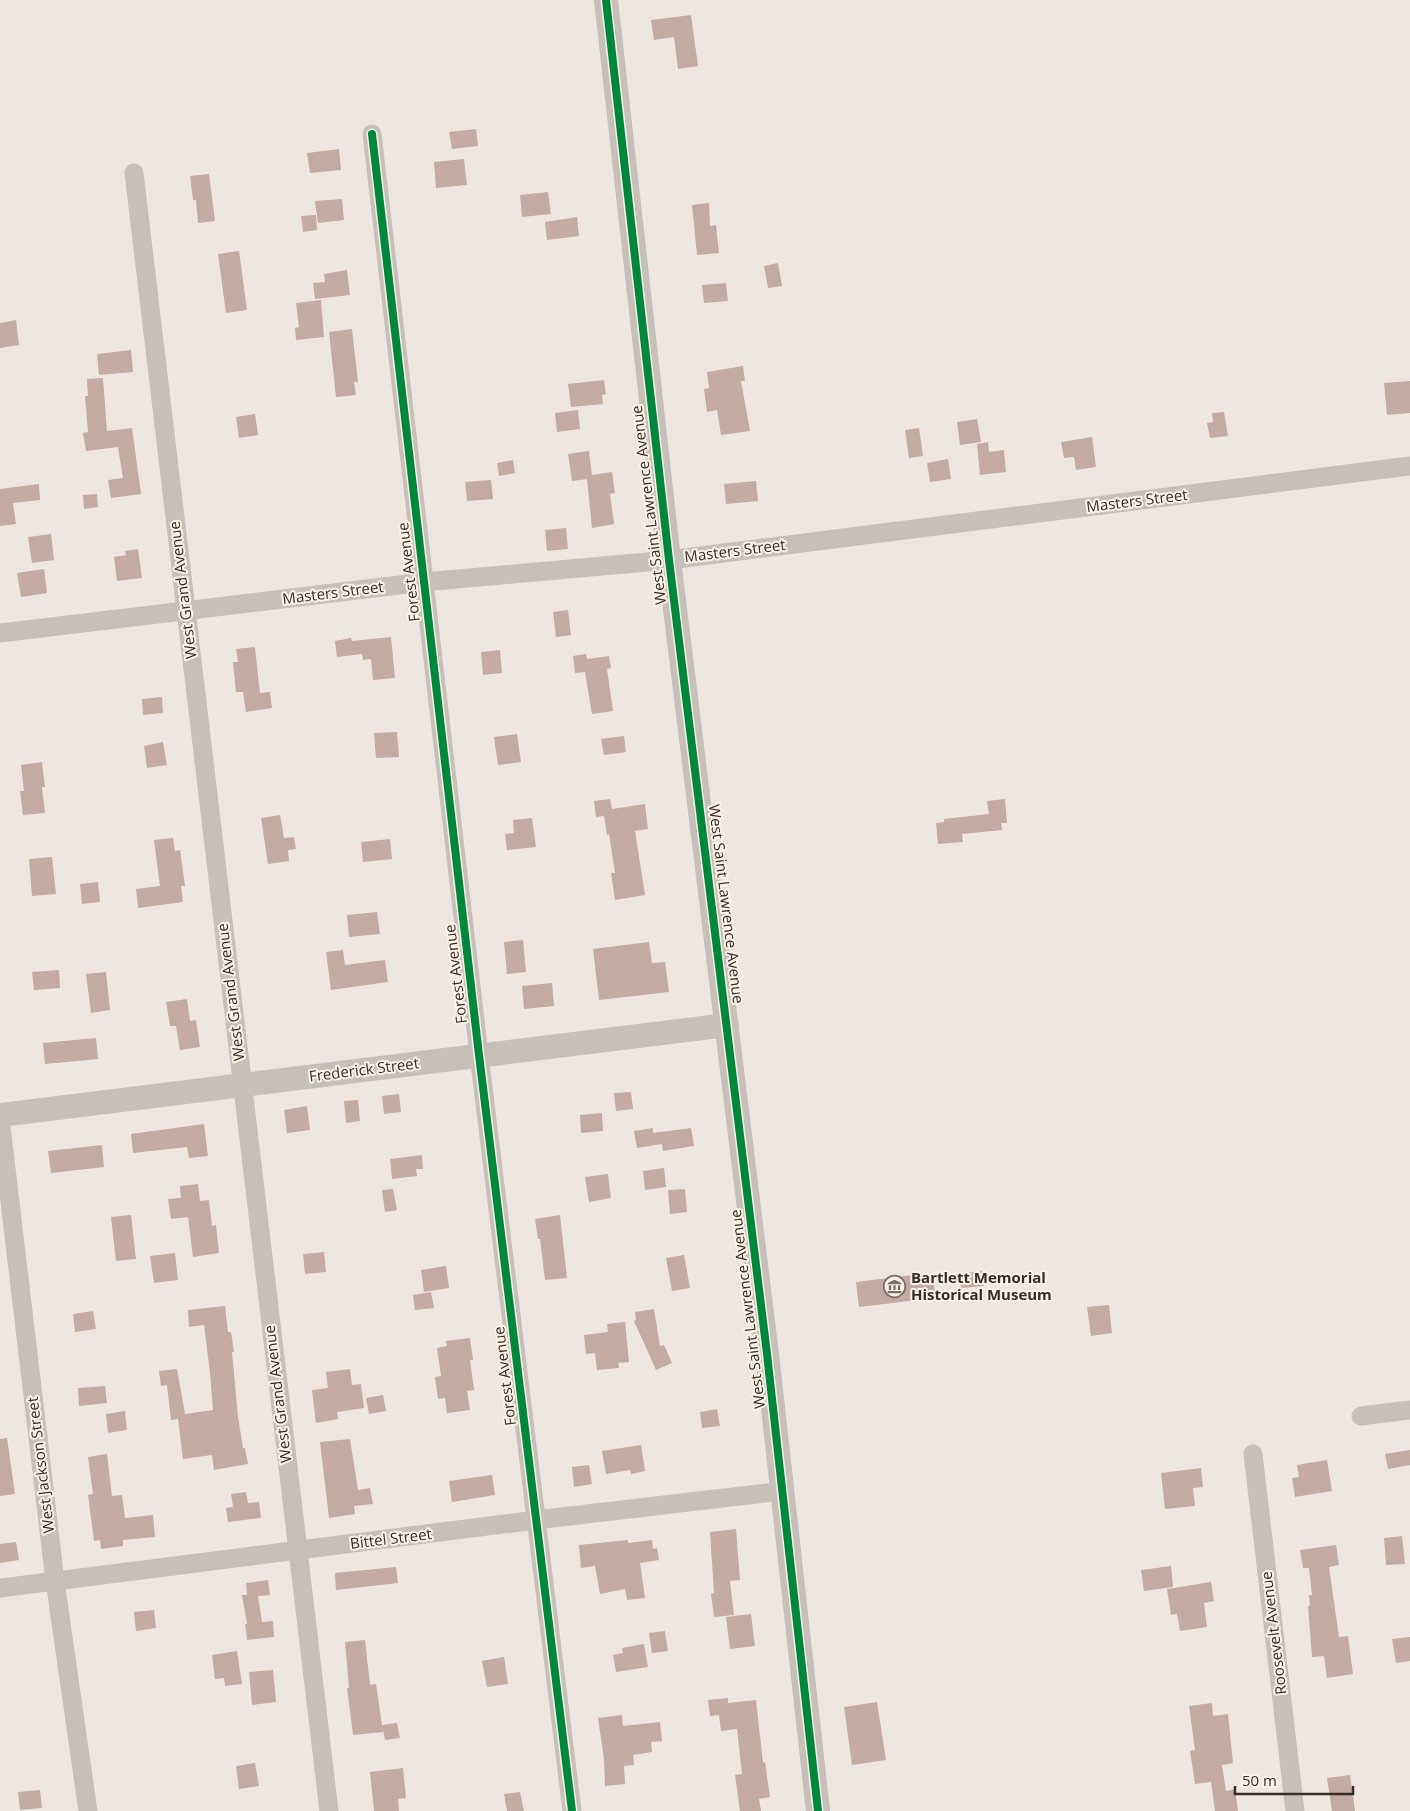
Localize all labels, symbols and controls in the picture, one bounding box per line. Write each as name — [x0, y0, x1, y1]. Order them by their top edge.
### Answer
street label: West Saint Lawrence Avenue — [626, 404, 670, 606]
street label: Masters Street — [1085, 484, 1189, 516]
street label: West Grand Avenue — [164, 520, 200, 660]
street label: Forest Avenue — [392, 521, 424, 623]
street label: Masters Street — [683, 534, 787, 566]
street label: Masters Street — [281, 576, 385, 608]
street label: West Saint Lawrence Avenue — [705, 803, 749, 1005]
street label: West Grand Avenue — [212, 922, 248, 1062]
street label: Forest Avenue — [439, 923, 471, 1025]
street label: Frederick Street — [308, 1052, 420, 1086]
street label: West Saint Lawrence Avenue — [725, 1208, 769, 1410]
place label: Bartlett Memorial Historical Museum — [911, 1267, 1052, 1304]
museum icon: Bartlett Memorial Historical Museum — [883, 1275, 907, 1299]
street label: West Grand Avenue — [259, 1324, 295, 1464]
street label: Forest Avenue — [488, 1325, 520, 1427]
street label: West Jackson Street — [22, 1396, 58, 1534]
street label: Bittel Street — [349, 1523, 433, 1553]
street label: Roosevelt Avenue — [1256, 1570, 1290, 1696]
scale bar — [1235, 1764, 1352, 1796]
text: 50 m — [1242, 1770, 1277, 1790]

